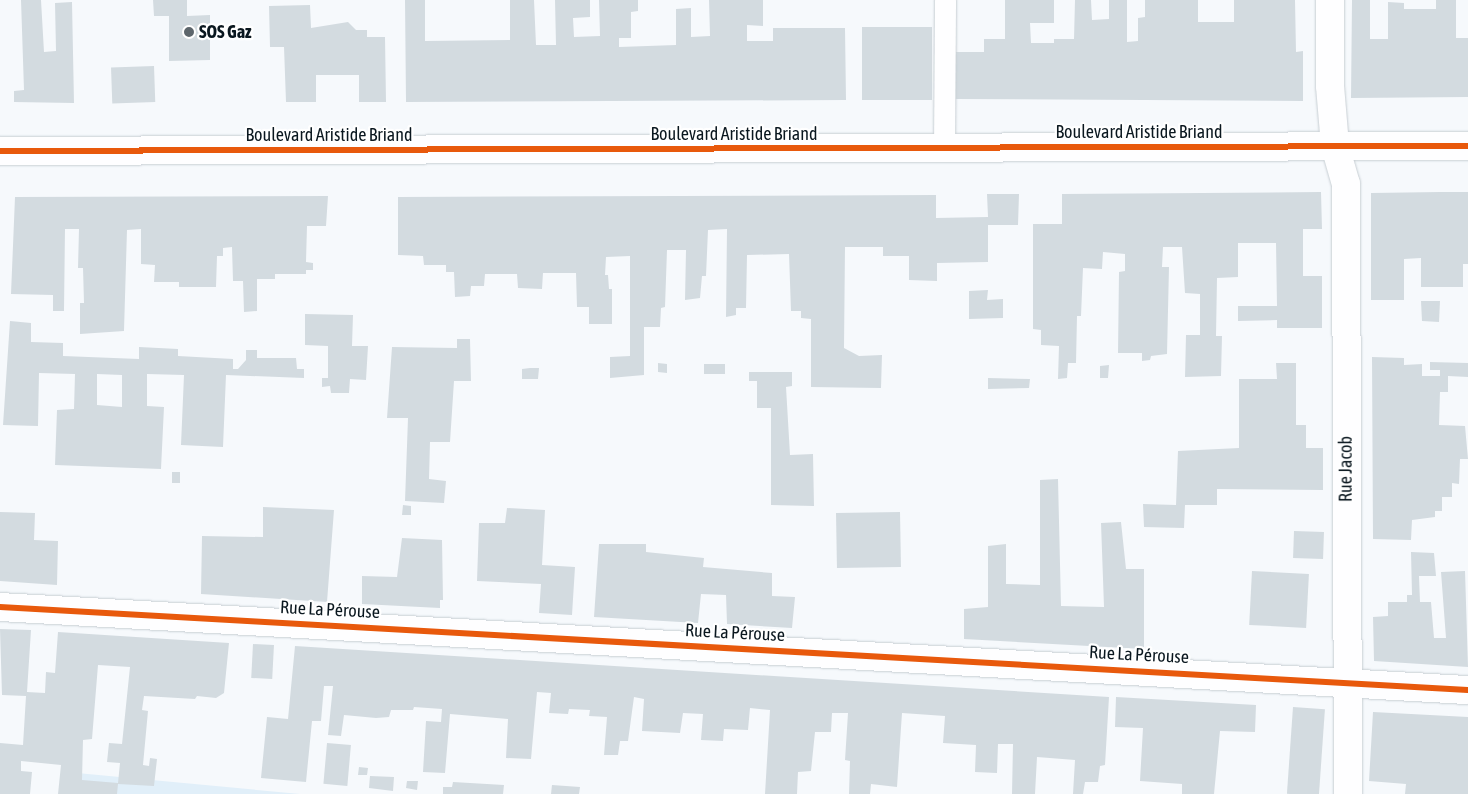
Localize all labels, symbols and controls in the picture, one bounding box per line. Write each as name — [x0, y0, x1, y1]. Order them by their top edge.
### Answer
place label: SOS Gaz — [199, 21, 251, 43]
marker: SOS Gaz — [183, 26, 195, 38]
street label: Boulevard Aristide Briand — [1056, 121, 1222, 143]
street label: Boulevard Aristide Briand — [651, 123, 817, 145]
street label: Boulevard Aristide Briand — [246, 124, 412, 146]
street label: Rue Jacob — [1335, 436, 1357, 502]
street label: Rue La Pérouse — [280, 597, 380, 623]
street label: Rue La Pérouse — [685, 620, 785, 646]
street label: Rue La Pérouse — [1089, 642, 1189, 668]

